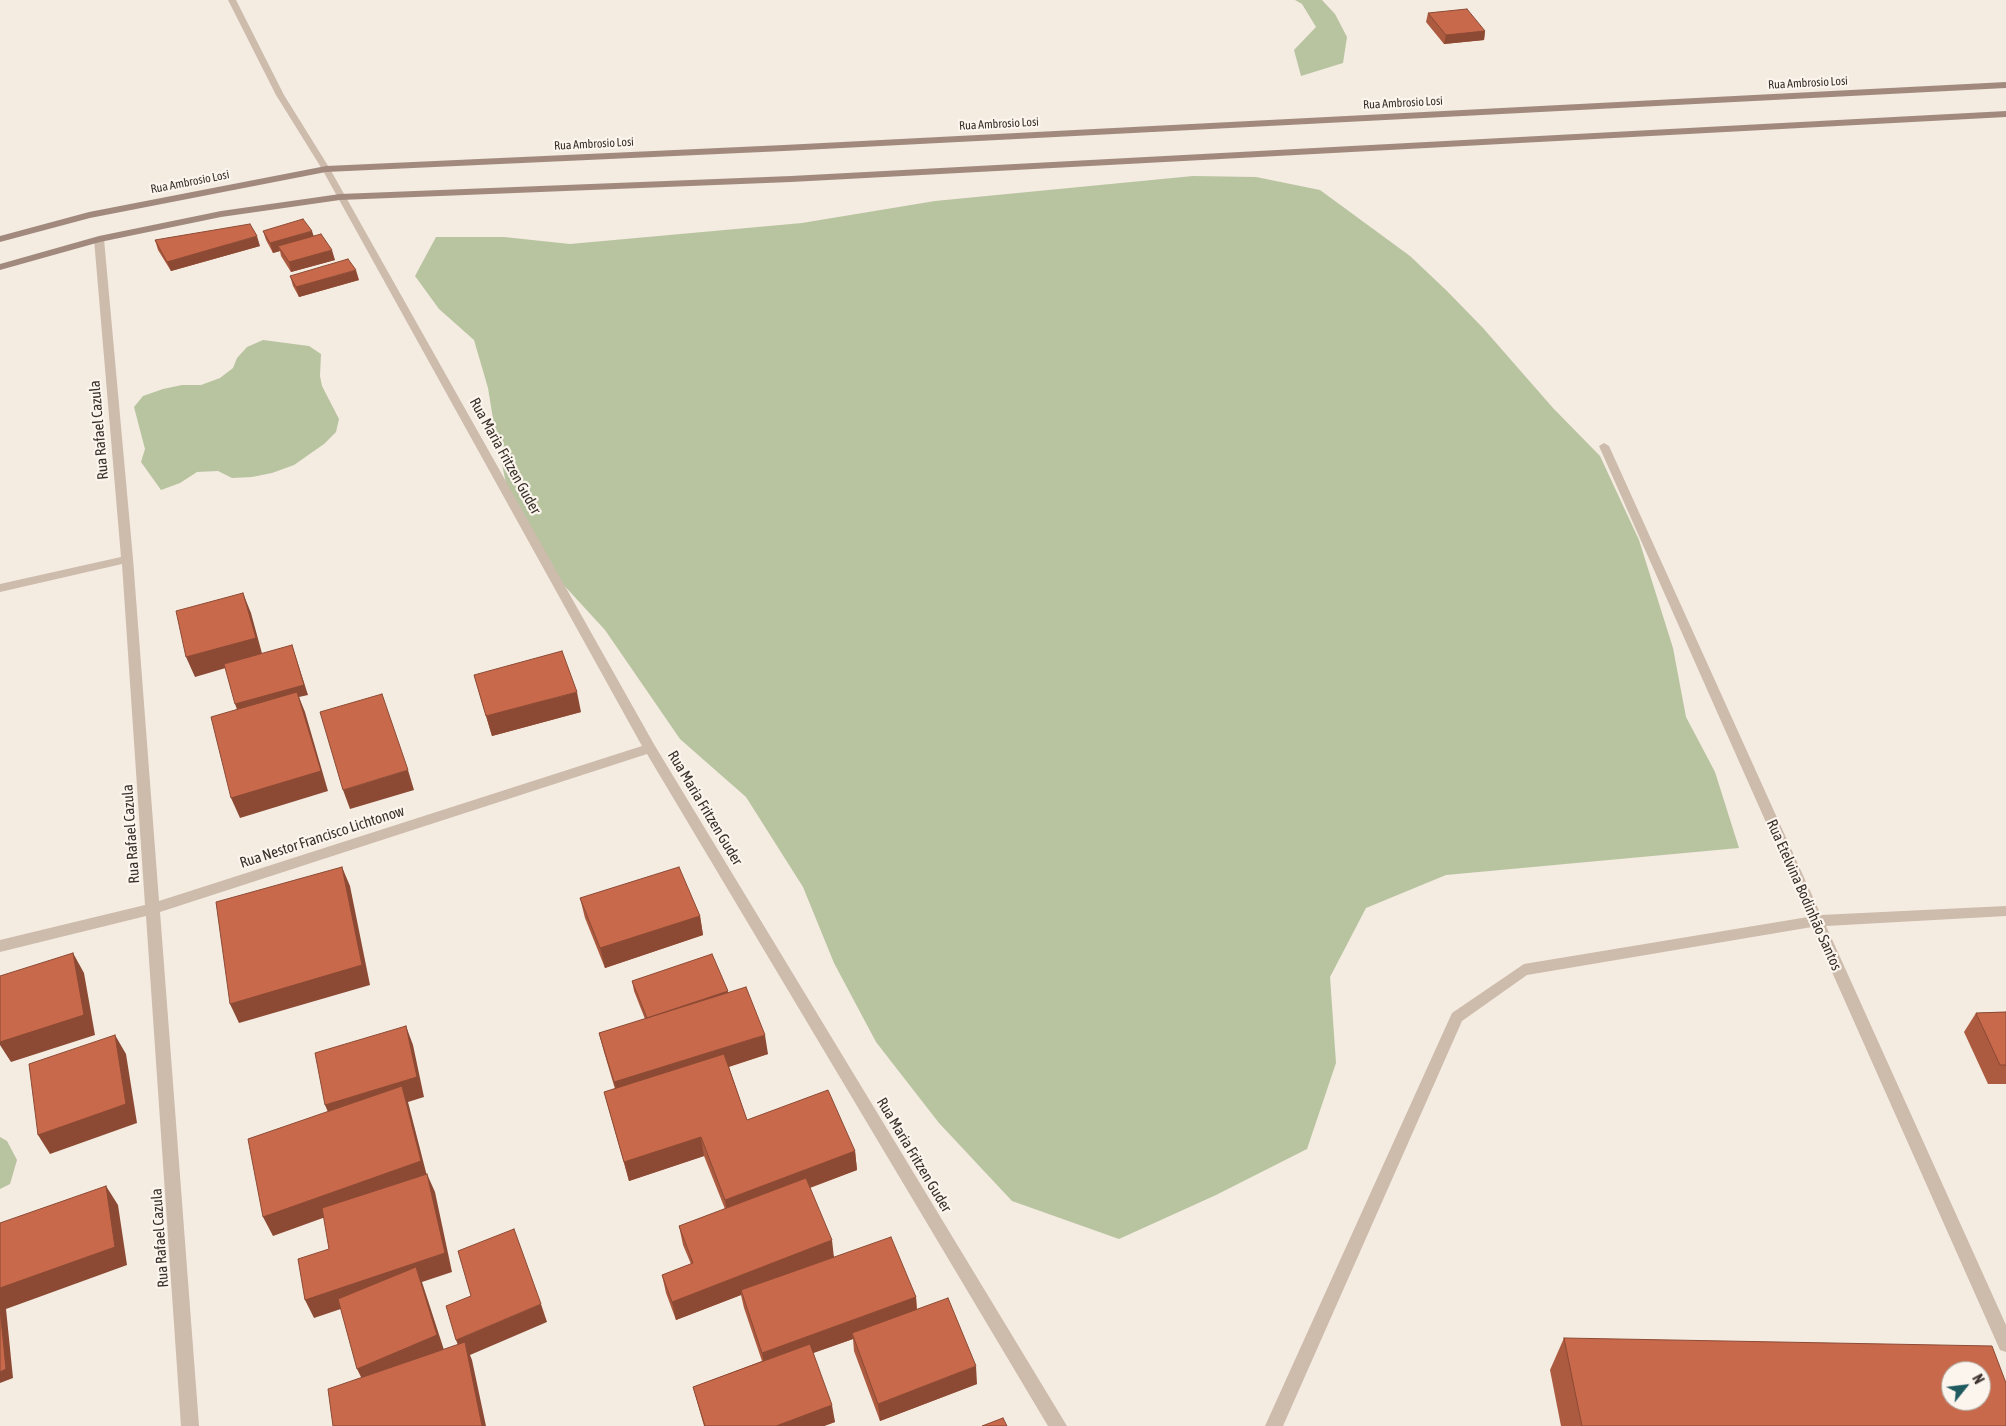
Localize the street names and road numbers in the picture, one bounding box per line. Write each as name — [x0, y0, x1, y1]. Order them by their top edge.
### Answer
street label: Rua Ambrosio Losi — [1768, 74, 1848, 92]
street label: Rua Ambrosio Losi — [1363, 94, 1443, 112]
street label: Rua Ambrosio Losi — [959, 115, 1039, 133]
street label: Rua Ambrosio Losi — [554, 135, 634, 153]
street label: Rua Ambrosio Losi — [149, 167, 231, 197]
street label: Rua Rafael Cazula — [86, 380, 112, 480]
street label: Rua Maria Fritzen Guder — [465, 395, 545, 517]
street label: Rua Maria Fritzen Guder — [664, 747, 746, 869]
street label: Rua Rafael Cazula — [119, 784, 143, 884]
street label: Rua Nestor Francisco Lichtonow — [237, 802, 407, 872]
street label: Rua Etelvina Bodinhão Santos — [1763, 817, 1845, 973]
street label: Rua Maria Fritzen Guder — [873, 1094, 955, 1216]
street label: Rua Rafael Cazula — [148, 1188, 172, 1288]

